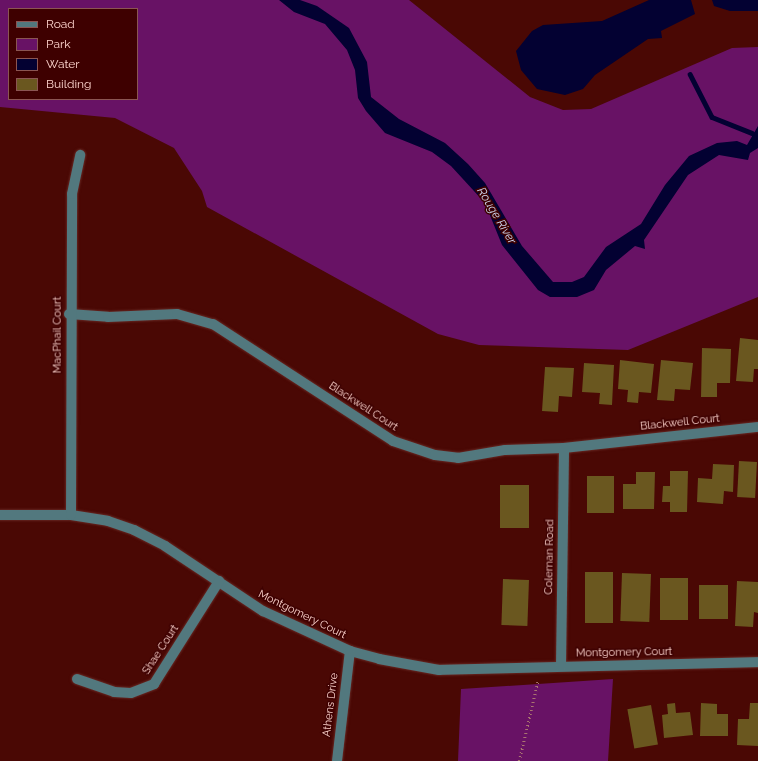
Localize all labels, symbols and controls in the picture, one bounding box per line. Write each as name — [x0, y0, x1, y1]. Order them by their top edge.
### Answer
legend — [8, 8, 138, 100]
text: Road — [46, 17, 75, 31]
text: Park — [46, 37, 71, 51]
text: Water — [46, 57, 80, 71]
text: Building — [46, 77, 92, 91]
water label: Rouge River — [473, 185, 519, 247]
street label: MacPhail Court — [51, 296, 65, 374]
street label: Blackwell Court — [326, 380, 400, 434]
street label: Blackwell Court — [639, 412, 721, 434]
street label: Coleman Road — [543, 519, 557, 595]
street label: Montgomery Court — [256, 588, 348, 642]
street label: Shae Court — [140, 623, 182, 677]
street label: Montgomery Court — [576, 646, 672, 660]
street label: Athens Drive — [321, 672, 341, 738]

